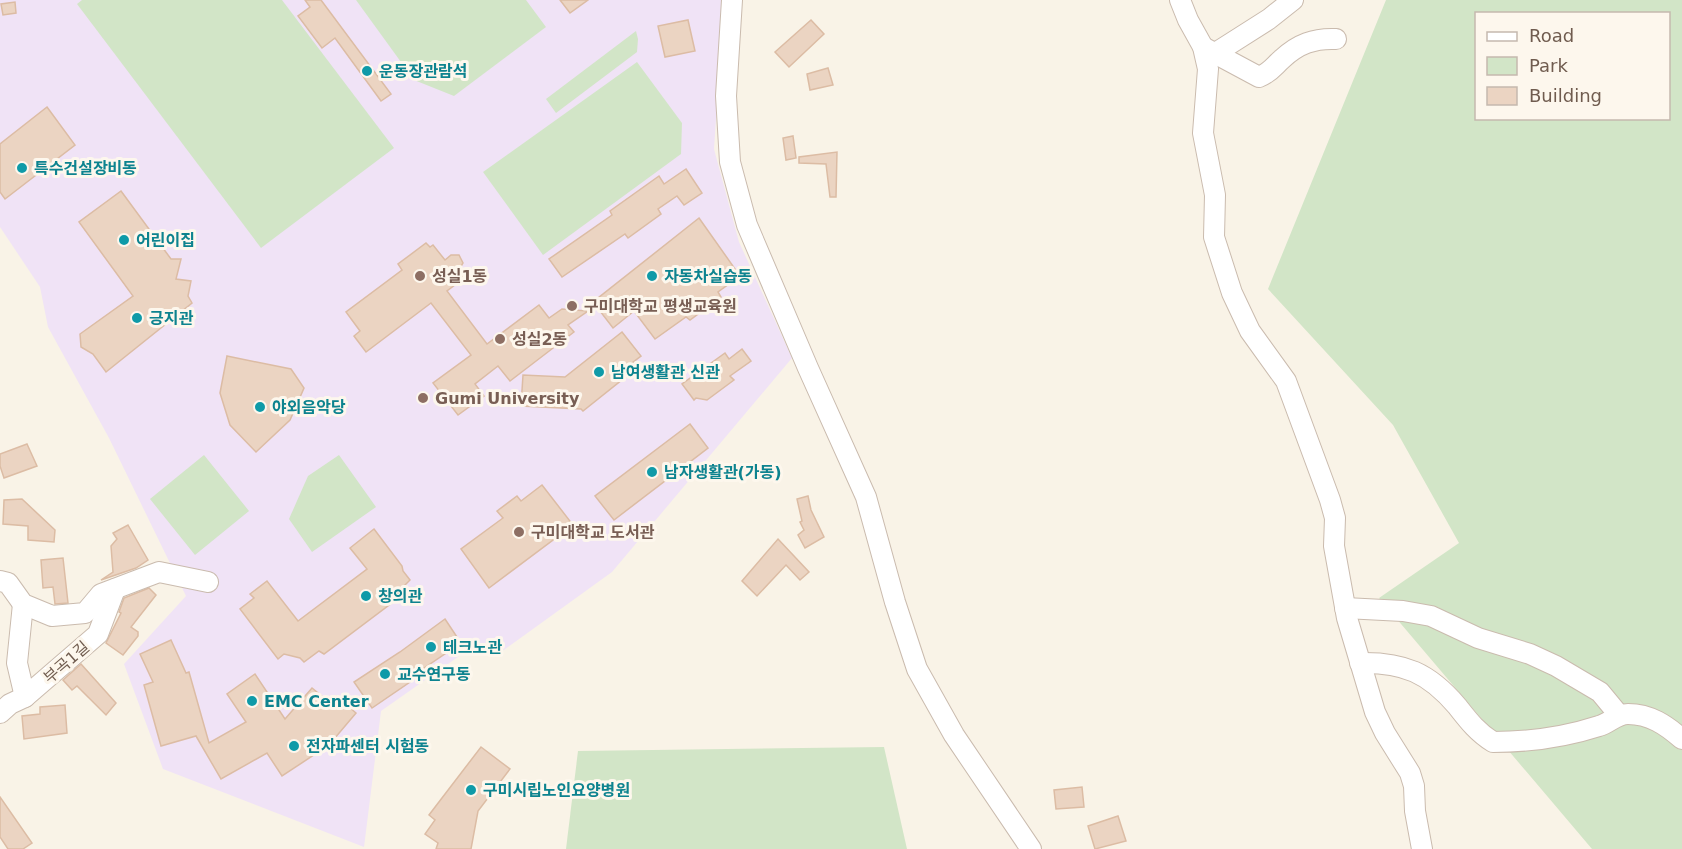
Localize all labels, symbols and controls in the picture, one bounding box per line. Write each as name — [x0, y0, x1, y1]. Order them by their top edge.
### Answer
legend — [1475, 12, 1670, 120]
text: Road — [1529, 25, 1574, 46]
text: Park — [1529, 55, 1568, 76]
place label: 운동장관람석 — [379, 62, 467, 81]
marker: 운동장관람석 — [360, 64, 374, 78]
text: Building — [1529, 85, 1602, 106]
place label: 특수건설장비동 — [34, 159, 137, 178]
marker: 특수건설장비동 — [15, 161, 29, 175]
place label: 어린이집 — [136, 231, 195, 250]
marker: 어린이집 — [117, 233, 131, 247]
place label: 성실1동 — [432, 267, 487, 286]
place label: 자동차실습동 — [664, 267, 752, 286]
marker: 성실1동 — [413, 269, 427, 283]
marker: 자동차실습동 — [645, 269, 659, 283]
place label: 구미대학교 평생교육원 — [584, 297, 737, 316]
marker: 구미대학교 평생교육원 — [565, 299, 579, 313]
place label: 긍지관 — [149, 309, 193, 328]
marker: 긍지관 — [130, 311, 144, 325]
place label: 성실2동 — [512, 330, 567, 349]
marker: 성실2동 — [493, 332, 507, 346]
place label: 남여생활관 신관 — [611, 363, 720, 382]
marker: 남여생활관 신관 — [592, 365, 606, 379]
place label: Gumi University — [435, 389, 580, 408]
marker: Gumi University — [416, 391, 430, 405]
place label: 야외음악당 — [272, 398, 346, 417]
marker: 야외음악당 — [253, 400, 267, 414]
place label: 남자생활관(가동) — [664, 463, 782, 482]
marker: 남자생활관(가동) — [645, 465, 659, 479]
place label: 구미대학교 도서관 — [531, 523, 655, 542]
marker: 구미대학교 도서관 — [512, 525, 526, 539]
place label: 창의관 — [378, 587, 422, 606]
marker: 창의관 — [359, 589, 373, 603]
street label: 부곡1길 — [40, 637, 93, 687]
place label: 테크노관 — [443, 638, 502, 657]
marker: 테크노관 — [424, 640, 438, 654]
place label: 교수연구동 — [397, 665, 471, 684]
marker: 교수연구동 — [378, 667, 392, 681]
place label: EMC Center — [264, 692, 369, 711]
marker: EMC Center — [245, 694, 259, 708]
place label: 전자파센터 시험동 — [306, 737, 429, 756]
marker: 전자파센터 시험동 — [287, 739, 301, 753]
place label: 구미시립노인요양병원 — [483, 781, 630, 800]
marker: 구미시립노인요양병원 — [464, 783, 478, 797]

